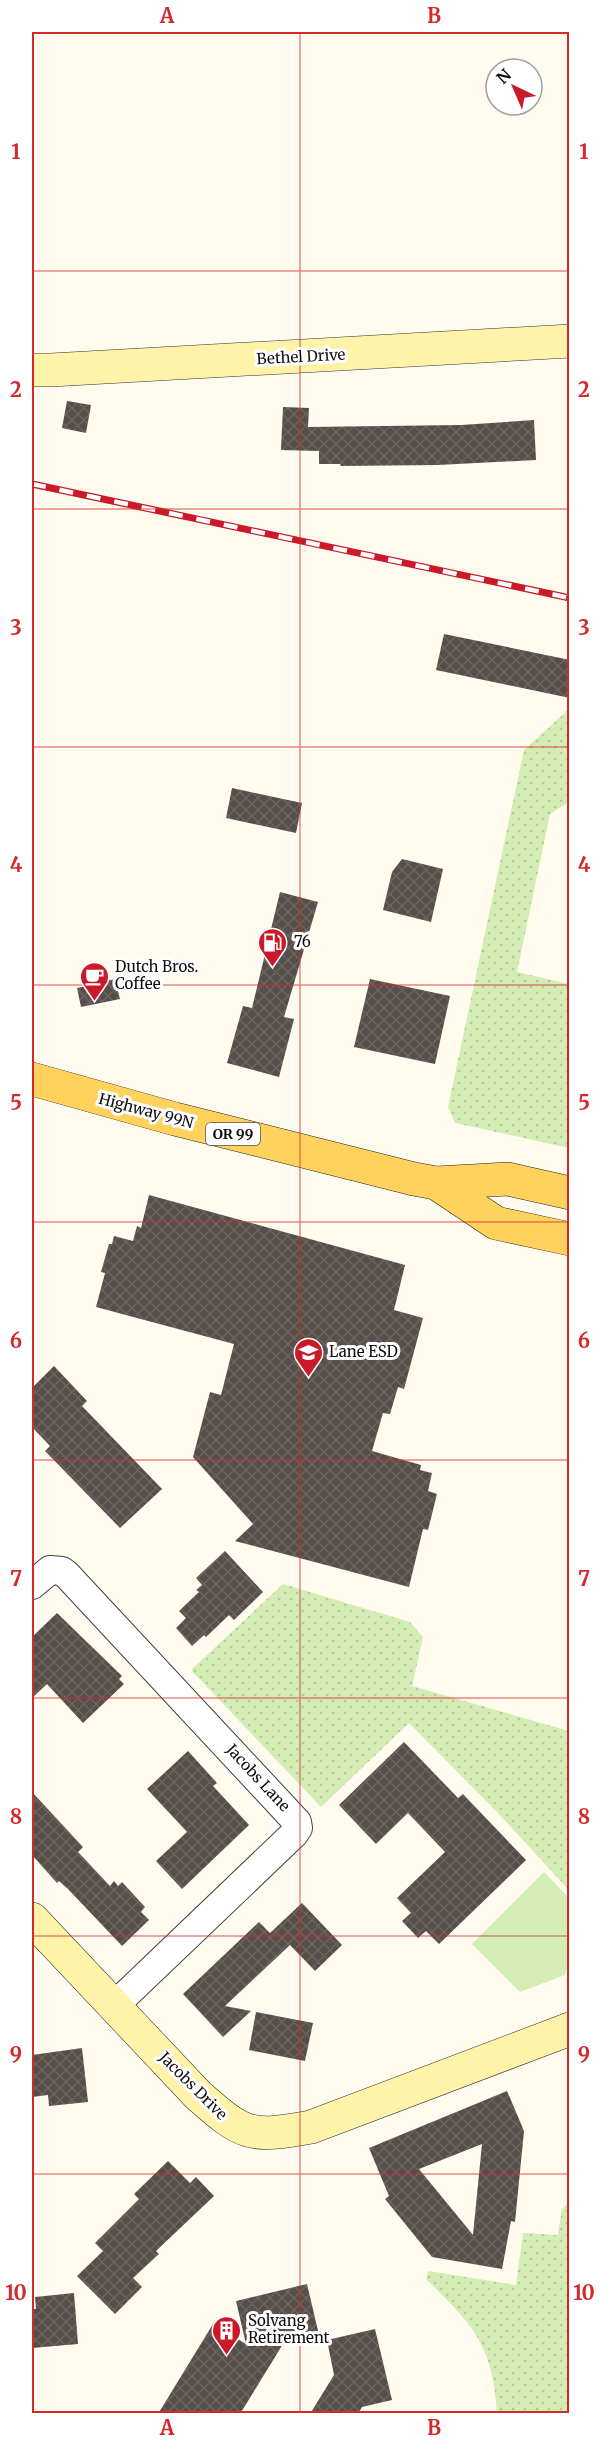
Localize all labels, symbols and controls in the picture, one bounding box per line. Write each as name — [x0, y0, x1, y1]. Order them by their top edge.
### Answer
text: A — [159, 3, 175, 28]
text: B — [427, 3, 441, 28]
north arrow — [484, 57, 544, 117]
text: N — [492, 64, 515, 88]
text: 1 — [11, 139, 21, 164]
text: 1 — [579, 139, 589, 164]
street label: Bethel Drive — [256, 345, 346, 368]
text: 2 — [10, 377, 22, 402]
text: 2 — [578, 377, 590, 402]
text: 3 — [10, 615, 22, 640]
text: 3 — [578, 615, 590, 640]
text: 4 — [10, 852, 23, 877]
text: 4 — [578, 852, 591, 877]
fuel station icon: 76 — [257, 926, 289, 968]
place label: 76 — [294, 932, 311, 951]
place label: Dutch Bros. Coffee — [115, 957, 198, 993]
cafe icon: Dutch Bros. Coffee — [78, 960, 110, 1002]
street label: Highway 99N — [97, 1089, 196, 1132]
text: 5 — [10, 1090, 22, 1115]
text: 5 — [578, 1090, 590, 1115]
road number: OR 99 — [206, 1123, 260, 1145]
text: 6 — [10, 1328, 22, 1353]
text: 6 — [578, 1328, 590, 1353]
school or university icon: Lane ESD — [292, 1336, 324, 1378]
place label: Lane ESD — [329, 1342, 398, 1361]
text: 7 — [10, 1566, 22, 1591]
text: 7 — [578, 1566, 590, 1591]
street label: Jacobs Lane — [222, 1739, 294, 1815]
text: 8 — [10, 1804, 22, 1829]
text: 8 — [578, 1804, 590, 1829]
text: 9 — [10, 2042, 22, 2067]
text: 9 — [578, 2042, 590, 2067]
street label: Jacobs Drive — [155, 2047, 231, 2124]
text: 10 — [5, 2280, 27, 2305]
text: 10 — [573, 2280, 595, 2305]
place label: Solvang Retirement — [248, 2311, 330, 2347]
building icon: Solvang Retirement — [211, 2314, 243, 2356]
text: A — [159, 2415, 175, 2440]
text: B — [427, 2415, 441, 2440]

